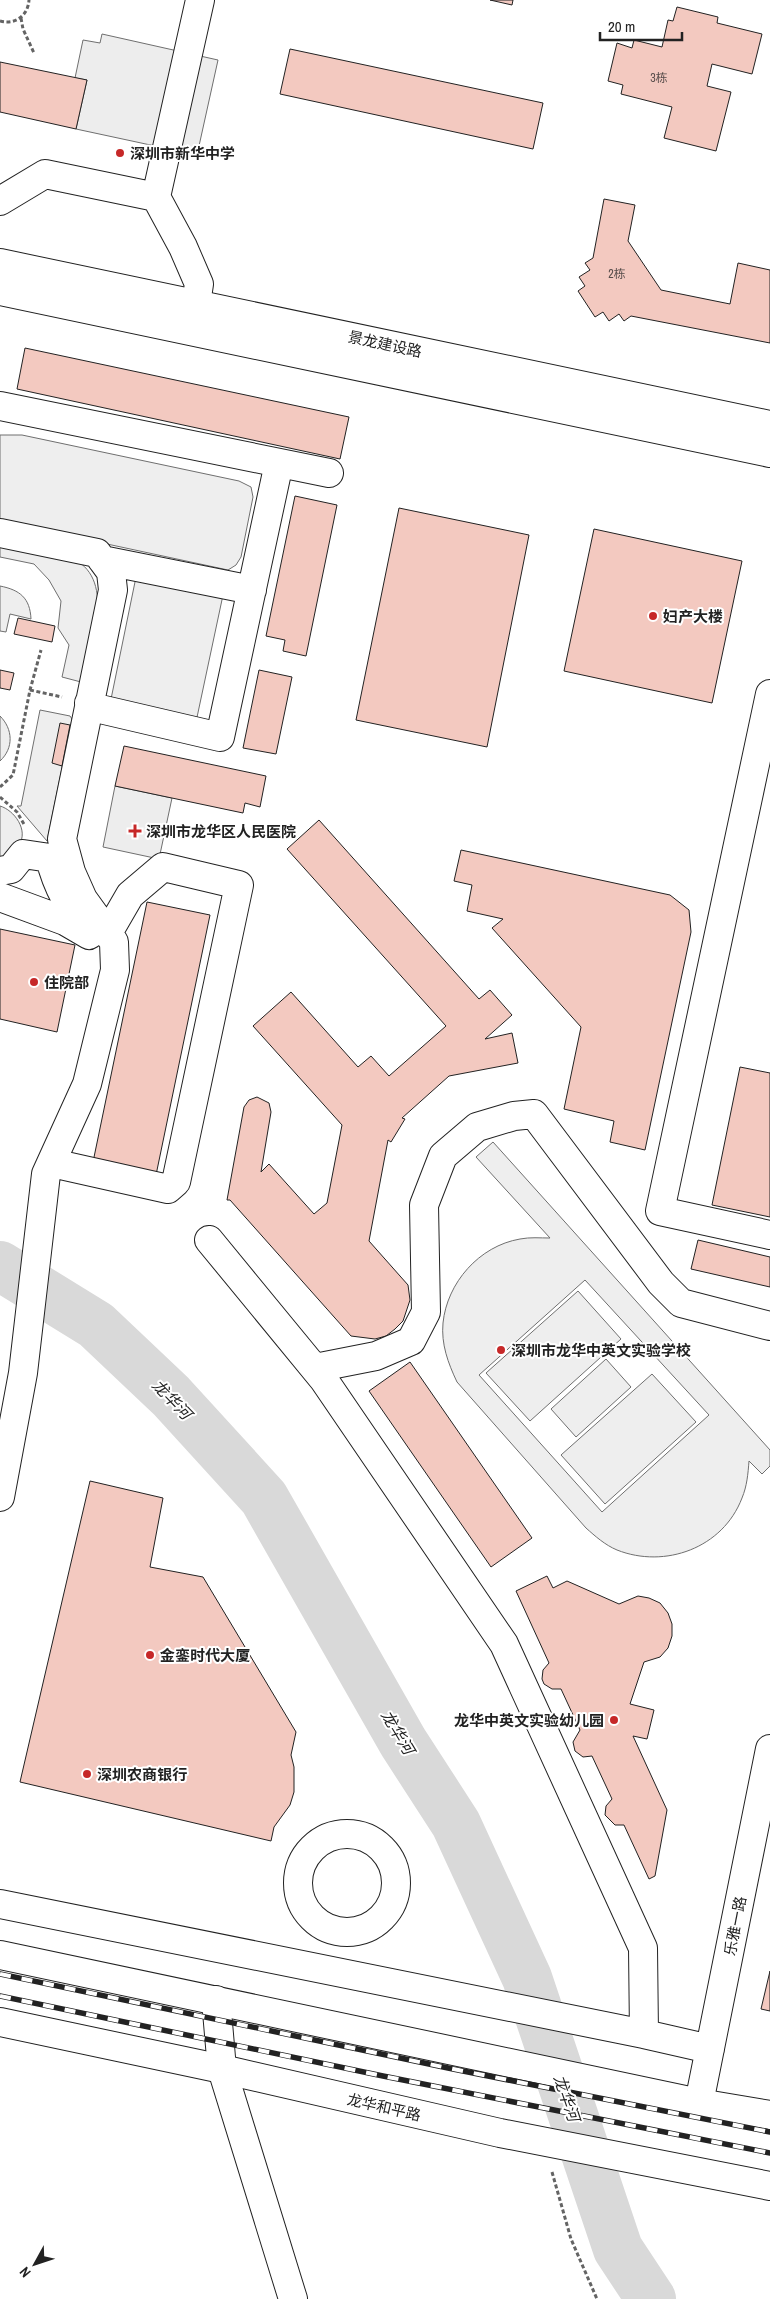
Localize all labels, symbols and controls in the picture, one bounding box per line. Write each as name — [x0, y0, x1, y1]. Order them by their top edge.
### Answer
scale bar — [600, 10, 682, 42]
text: 20 m — [608, 16, 635, 37]
house number: 3栋 — [650, 70, 668, 86]
place label: 深圳市新华中学 — [130, 143, 235, 164]
marker: 深圳市新华中学 — [114, 147, 126, 159]
house number: 2栋 — [608, 266, 626, 282]
street label: 景龙建设路 — [346, 326, 424, 362]
place label: 妇产大楼 — [663, 606, 723, 627]
marker: 妇产大楼 — [647, 610, 659, 622]
place label: 深圳市龙华区人民医院 — [146, 821, 296, 842]
marker: 深圳市龙华区人民医院 — [128, 824, 142, 838]
place label: 住院部 — [44, 972, 89, 993]
marker: 住院部 — [28, 976, 40, 988]
place label: 深圳市龙华中英文实验学校 — [511, 1340, 691, 1361]
marker: 深圳市龙华中英文实验学校 — [495, 1344, 507, 1356]
water label: 龙华河 — [147, 1374, 199, 1426]
place label: 金銮时代大厦 — [160, 1645, 250, 1666]
marker: 金銮时代大厦 — [144, 1649, 156, 1661]
water label: 龙华河 — [376, 1706, 421, 1761]
place label: 龙华中英文实验幼儿园 — [454, 1710, 604, 1731]
marker: 龙华中英文实验幼儿园 — [608, 1714, 620, 1726]
place label: 深圳农商银行 — [97, 1764, 187, 1785]
marker: 深圳农商银行 — [81, 1768, 93, 1780]
street label: 乐雅一路 — [719, 1895, 751, 1957]
water label: 龙华河 — [549, 2072, 586, 2127]
street label: 龙华和平路 — [345, 2088, 423, 2126]
north arrow — [10, 2239, 60, 2289]
text: N — [15, 2263, 35, 2281]

